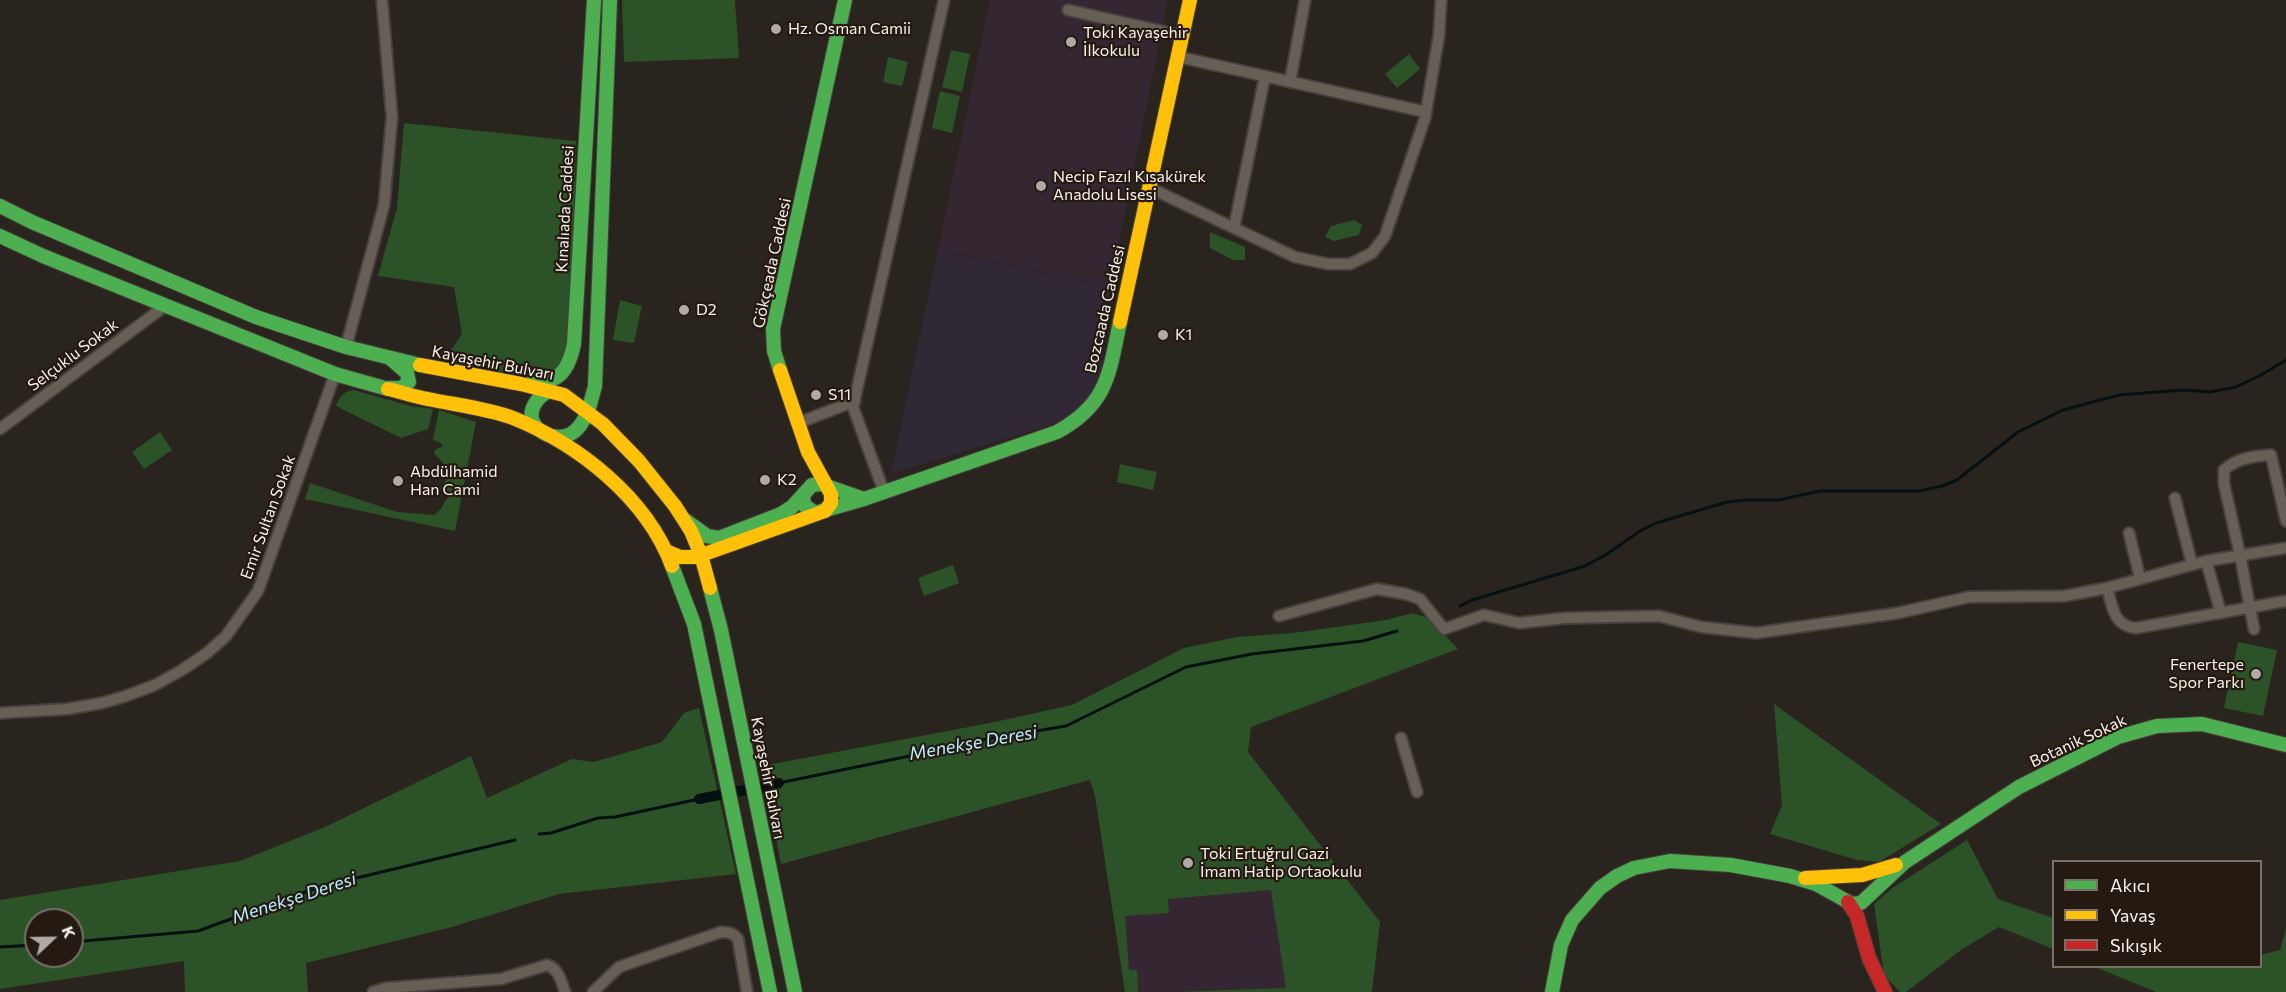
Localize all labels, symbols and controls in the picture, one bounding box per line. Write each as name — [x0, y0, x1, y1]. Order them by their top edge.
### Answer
place label: Hz. Osman Camii — [788, 19, 911, 39]
marker: Hz. Osman Camii — [769, 22, 783, 36]
place label: Toki Kayaşehir İlkokulu — [1083, 23, 1188, 61]
marker: Toki Kayaşehir İlkokulu — [1064, 35, 1078, 49]
street label: Kınalıada Caddesi — [552, 145, 578, 273]
place label: Necip Fazıl Kısakürek Anadolu Lisesi — [1053, 167, 1206, 205]
marker: Necip Fazıl Kısakürek Anadolu Lisesi — [1034, 179, 1048, 193]
street label: Gökçeada Caddesi — [749, 196, 795, 330]
street label: Bozcaada Caddesi — [1081, 243, 1129, 375]
place label: D2 — [696, 300, 717, 320]
marker: D2 — [677, 303, 691, 317]
street label: Selçuklu Sokak — [24, 315, 122, 395]
place label: K1 — [1175, 325, 1192, 345]
marker: K1 — [1156, 328, 1170, 342]
street label: Kayaşehir Bulvarı — [430, 342, 556, 384]
place label: S11 — [828, 385, 851, 405]
marker: S11 — [809, 388, 823, 402]
street label: Emir Sultan Sokak — [237, 452, 299, 582]
place label: Abdülhamid Han Cami — [410, 462, 498, 500]
place label: K2 — [777, 470, 797, 490]
marker: K2 — [758, 473, 772, 487]
marker: Abdülhamid Han Cami — [391, 474, 405, 488]
place label: Fenertepe Spor Parkı — [2169, 655, 2244, 693]
marker: Fenertepe Spor Parkı — [2249, 667, 2263, 681]
street label: Botanik Sokak — [2027, 710, 2129, 772]
street label: Kayaşehir Bulvarı — [747, 715, 789, 841]
water label: Menekşe Deresi — [907, 721, 1039, 765]
place label: Toki Ertuğrul Gazi İmam Hatip Ortaokulu — [1200, 844, 1362, 882]
marker: Toki Ertuğrul Gazi İmam Hatip Ortaokulu — [1181, 856, 1195, 870]
legend — [2052, 860, 2262, 968]
water label: Menekşe Deresi — [229, 868, 359, 928]
text: Akıcı — [2110, 874, 2150, 896]
text: Yavaş — [2110, 904, 2156, 926]
north arrow — [24, 908, 84, 968]
text: K — [58, 923, 80, 941]
text: Sıkışık — [2110, 934, 2162, 956]

